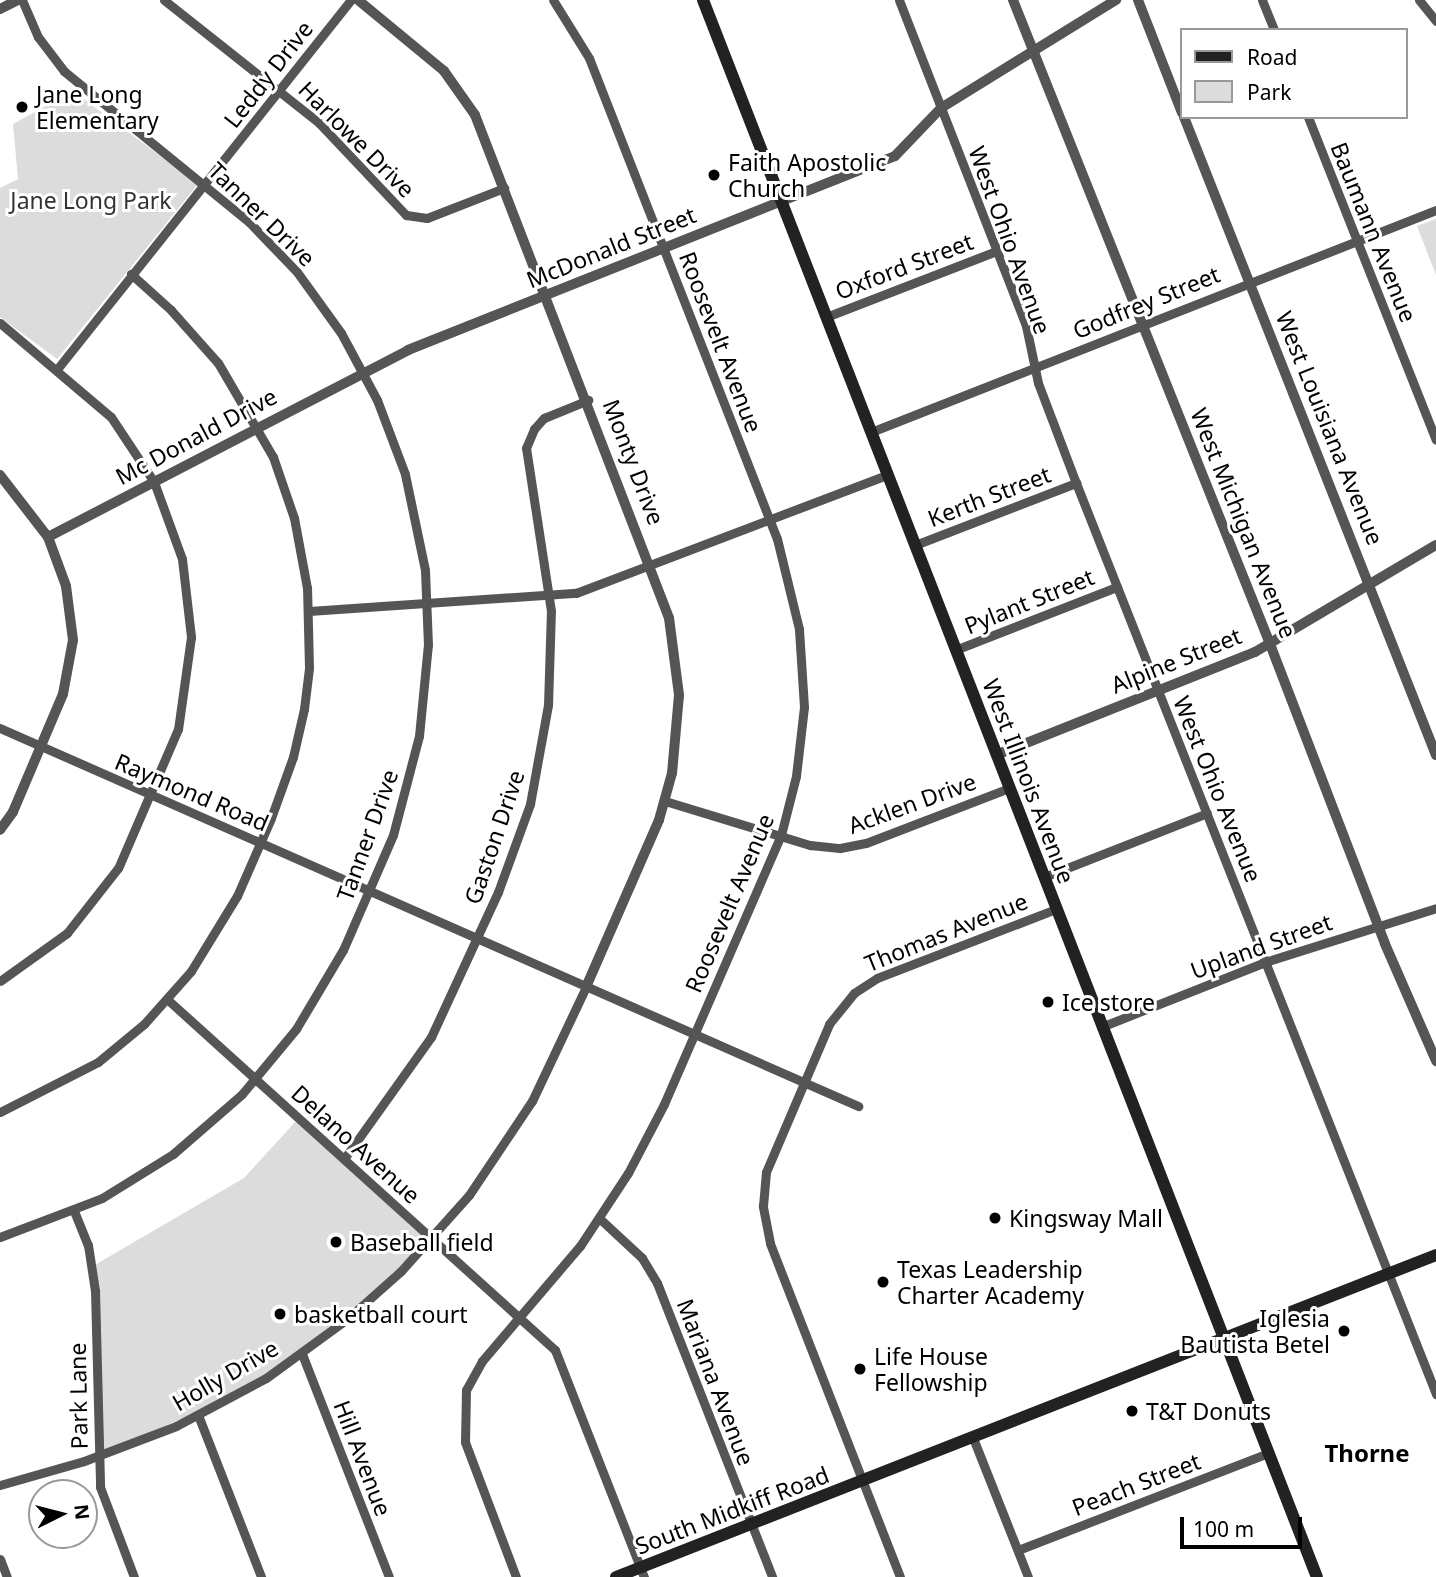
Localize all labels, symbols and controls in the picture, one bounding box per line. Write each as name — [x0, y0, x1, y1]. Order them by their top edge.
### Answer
street label: Leddy Drive — [218, 15, 318, 133]
legend — [1180, 28, 1408, 119]
text: Road — [1247, 43, 1297, 71]
street label: Harlowe Drive — [293, 75, 421, 203]
text: Park — [1247, 78, 1291, 106]
place label: Jane Long Elementary — [36, 80, 159, 134]
marker: Jane Long Elementary — [14, 99, 30, 115]
street label: Baumann Avenue — [1325, 138, 1423, 326]
street label: West Ohio Avenue — [963, 142, 1057, 338]
place label: Faith Apostolic Church — [728, 148, 886, 202]
street label: Tanner Drive — [203, 156, 321, 272]
marker: Faith Apostolic Church — [706, 167, 722, 183]
park label: Jane Long Park — [10, 186, 172, 214]
street label: McDonald Street — [522, 200, 700, 294]
street label: Oxford Street — [831, 227, 977, 305]
street label: Roosevelt Avenue — [674, 248, 768, 436]
street label: Godfrey Street — [1068, 260, 1224, 344]
street label: West Louisiana Avenue — [1271, 307, 1389, 549]
street label: Mc Donald Drive — [111, 382, 281, 490]
street label: Monty Drive — [597, 395, 671, 529]
street label: West Michigan Avenue — [1185, 404, 1303, 642]
street label: Kerth Street — [924, 460, 1054, 532]
street label: Pylant Street — [960, 563, 1098, 639]
street label: Alpine Street — [1107, 621, 1245, 699]
street label: West Illinois Avenue — [977, 675, 1081, 887]
street label: West Ohio Avenue — [1168, 692, 1268, 886]
street label: Raymond Road — [111, 747, 273, 837]
street label: Tanner Drive — [330, 766, 404, 904]
street label: Gaston Drive — [458, 766, 530, 908]
street label: Acklen Drive — [844, 767, 980, 839]
street label: Roosevelt Avenue — [679, 810, 779, 996]
street label: Thomas Avenue — [861, 887, 1031, 977]
street label: Upland Street — [1187, 908, 1335, 984]
place label: Ice store — [1062, 988, 1155, 1016]
marker: Ice store — [1040, 994, 1056, 1010]
street label: Delano Avenue — [286, 1079, 426, 1209]
place label: Kingsway Mall — [1009, 1204, 1163, 1232]
marker: Kingsway Mall — [987, 1210, 1003, 1226]
place label: Baseball field — [350, 1228, 494, 1256]
marker: Baseball field — [328, 1234, 344, 1250]
place label: Texas Leadership Charter Academy — [897, 1255, 1084, 1309]
marker: Texas Leadership Charter Academy — [875, 1274, 891, 1290]
street label: Mariana Avenue — [672, 1295, 760, 1469]
place label: basketball court — [294, 1300, 467, 1328]
place label: Iglesia Bautista Betel — [1180, 1304, 1330, 1358]
marker: basketball court — [272, 1306, 288, 1322]
marker: Iglesia Bautista Betel — [1336, 1323, 1352, 1339]
street label: Holly Drive — [167, 1334, 283, 1416]
street label: Park Lane — [63, 1342, 93, 1450]
place label: Life House Fellowship — [874, 1342, 988, 1396]
marker: Life House Fellowship — [852, 1361, 868, 1377]
street label: Hill Avenue — [328, 1396, 398, 1520]
place label: T&T Donuts — [1146, 1397, 1271, 1425]
marker: T&T Donuts — [1124, 1403, 1140, 1419]
district label: Thorne — [1324, 1439, 1410, 1467]
street label: Peach Street — [1068, 1447, 1204, 1521]
street label: South Midkiff Road — [631, 1460, 833, 1560]
north arrow — [28, 1479, 98, 1549]
text: N — [68, 1503, 96, 1521]
scale bar — [1184, 1504, 1306, 1548]
text: 100 m — [1193, 1515, 1254, 1543]

